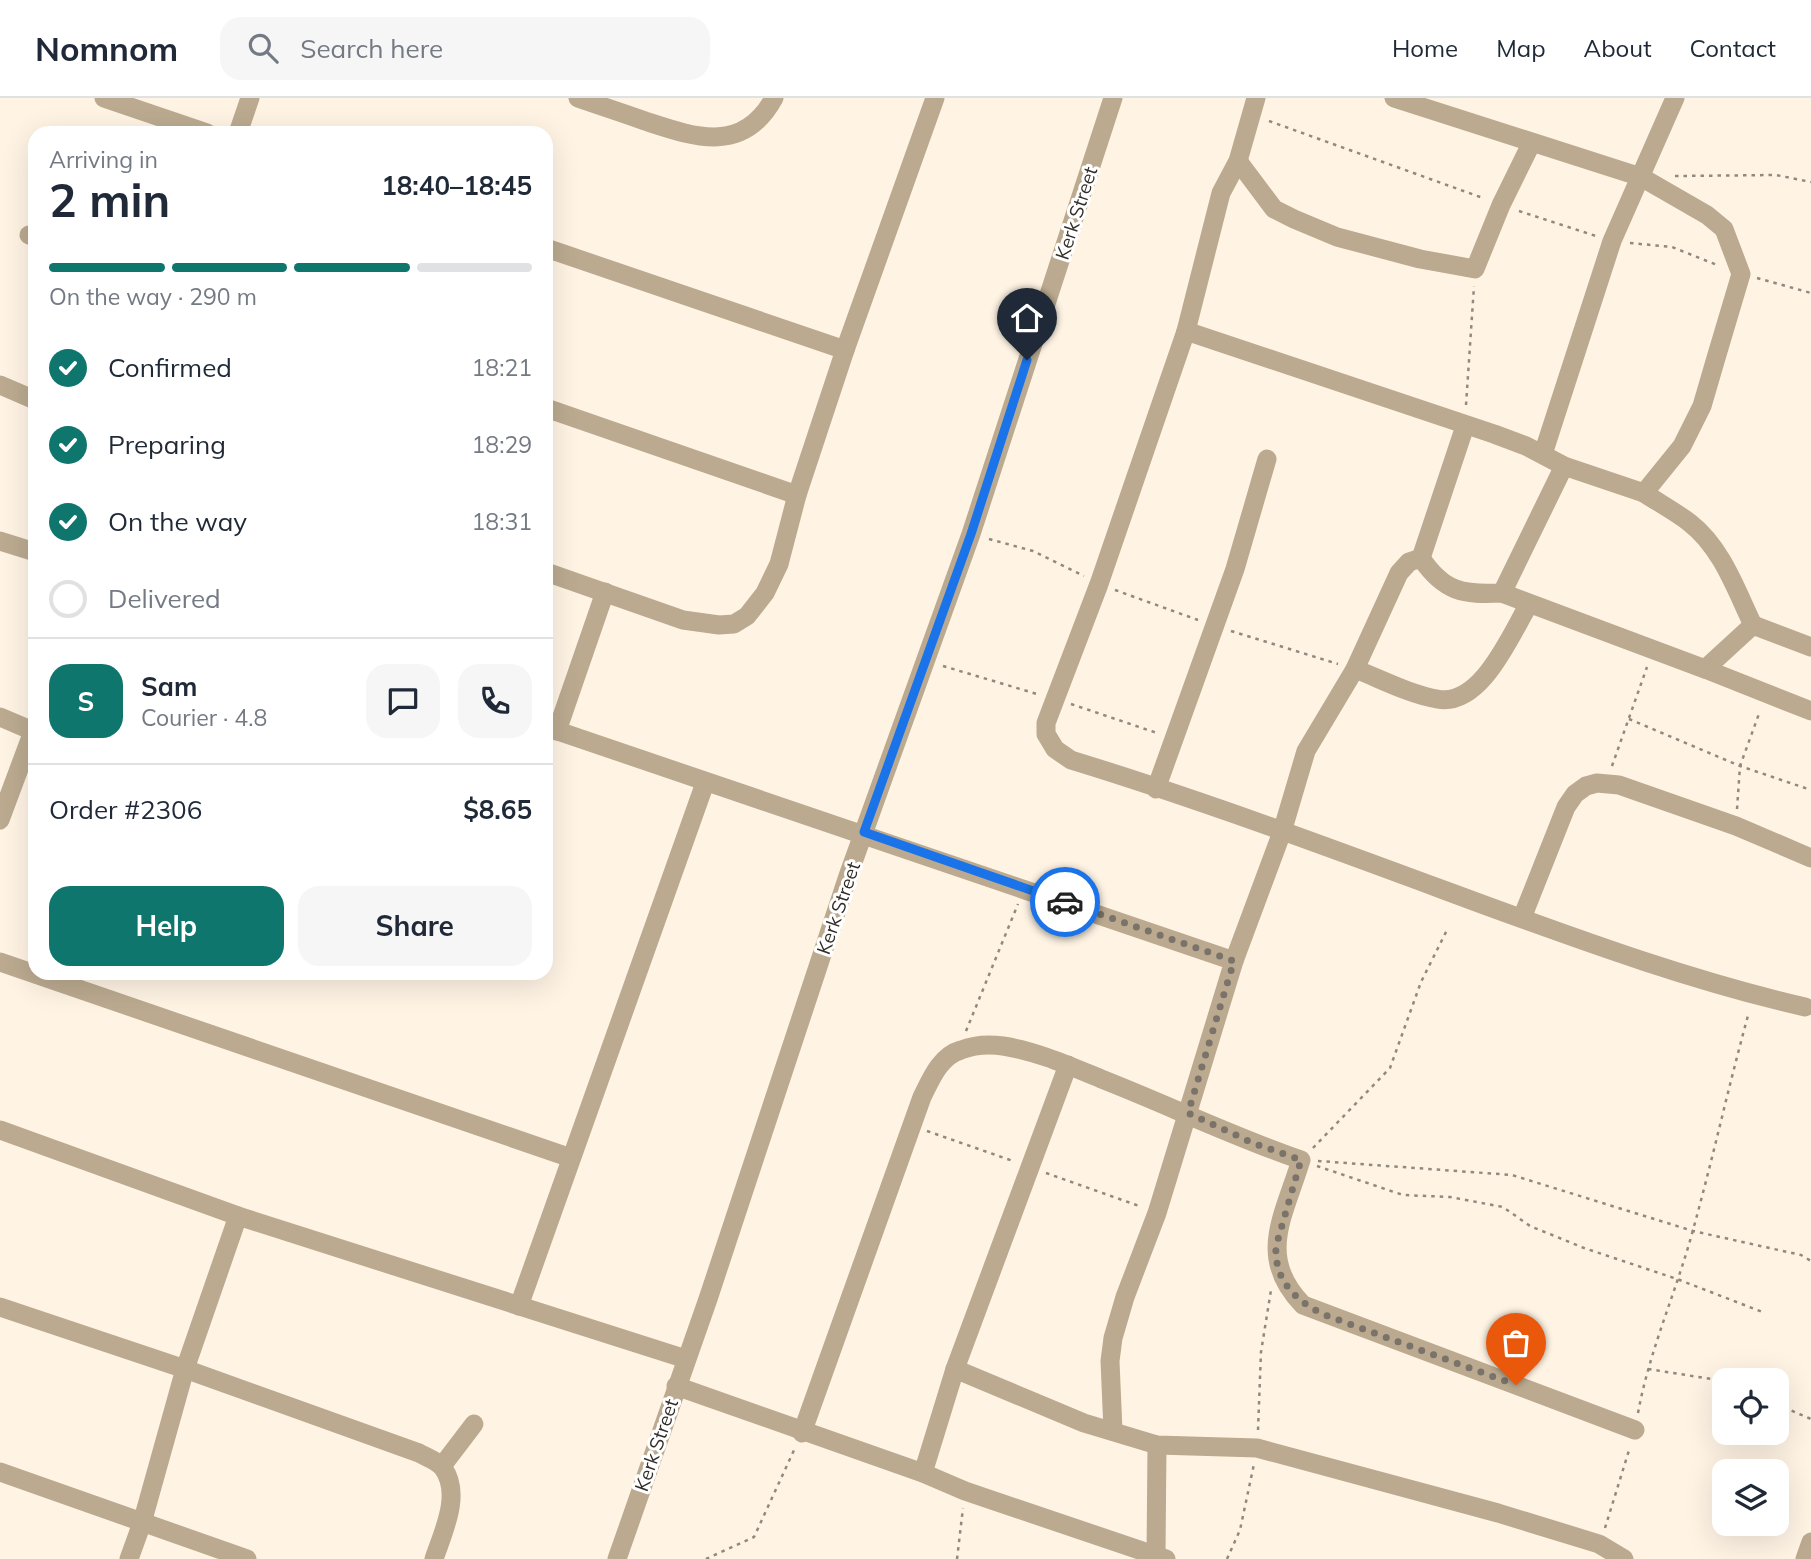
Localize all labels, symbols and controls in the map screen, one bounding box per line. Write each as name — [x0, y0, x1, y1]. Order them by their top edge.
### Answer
search box — [220, 17, 710, 80]
text: Nomnom — [35, 28, 178, 69]
icon: search — [244, 29, 282, 67]
text: Search here — [300, 32, 443, 65]
text: Home — [1392, 33, 1458, 63]
text: Map — [1496, 33, 1546, 63]
text: About — [1584, 33, 1652, 63]
text: Contact — [1690, 33, 1776, 63]
text: Arriving in — [49, 145, 158, 174]
street label: Kerk Street — [1050, 163, 1102, 263]
text: 18:40–18:45 — [381, 169, 532, 202]
text: 2 min — [49, 171, 170, 229]
text: On the way · 290 m — [49, 282, 257, 311]
pin — [997, 288, 1057, 360]
icon: home — [1008, 299, 1046, 337]
icon: check — [49, 349, 87, 387]
text: Confirmed — [108, 351, 232, 384]
text: 18:21 — [472, 353, 532, 382]
icon: check — [49, 426, 87, 464]
text: Preparing — [108, 428, 226, 461]
text: 18:29 — [472, 430, 532, 459]
icon: check — [49, 503, 87, 541]
text: On the way — [108, 505, 247, 538]
text: 18:31 — [472, 507, 532, 536]
text: Delivered — [108, 582, 221, 615]
button: chat — [366, 664, 440, 738]
button: phone — [458, 664, 532, 738]
text: Sam — [141, 670, 197, 703]
text: S — [78, 685, 94, 718]
text: Courier · 4.8 — [141, 703, 267, 732]
text: Order #2306 — [49, 793, 202, 826]
text: $8.65 — [463, 793, 532, 826]
street label: Kerk Street — [811, 858, 865, 957]
courier — [1030, 867, 1100, 937]
icon: car — [1046, 883, 1084, 921]
button: Help — [49, 886, 284, 966]
button: Share — [298, 886, 532, 966]
pin — [1486, 1313, 1546, 1385]
icon: bag — [1497, 1324, 1535, 1362]
map controls — [1712, 1368, 1789, 1536]
button: locate — [1712, 1368, 1789, 1445]
street label: Kerk Street — [629, 1395, 683, 1494]
button: layers — [1712, 1459, 1789, 1536]

